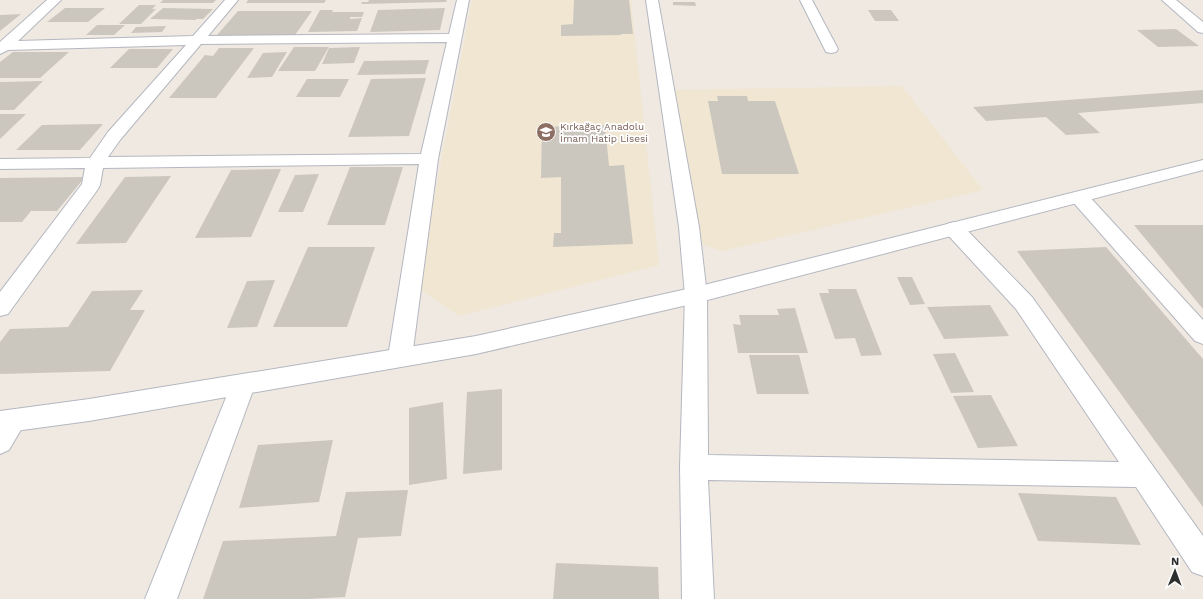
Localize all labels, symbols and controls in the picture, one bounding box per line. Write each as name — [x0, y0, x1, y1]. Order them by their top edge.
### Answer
school or university icon: Kırkağaç Anadolu İmam Hatip Lisesi — [535, 121, 557, 143]
place label: Kırkağaç Anadolu İmam Hatip Lisesi — [560, 121, 648, 144]
north arrow — [1155, 551, 1195, 591]
text: N — [1171, 555, 1179, 568]

